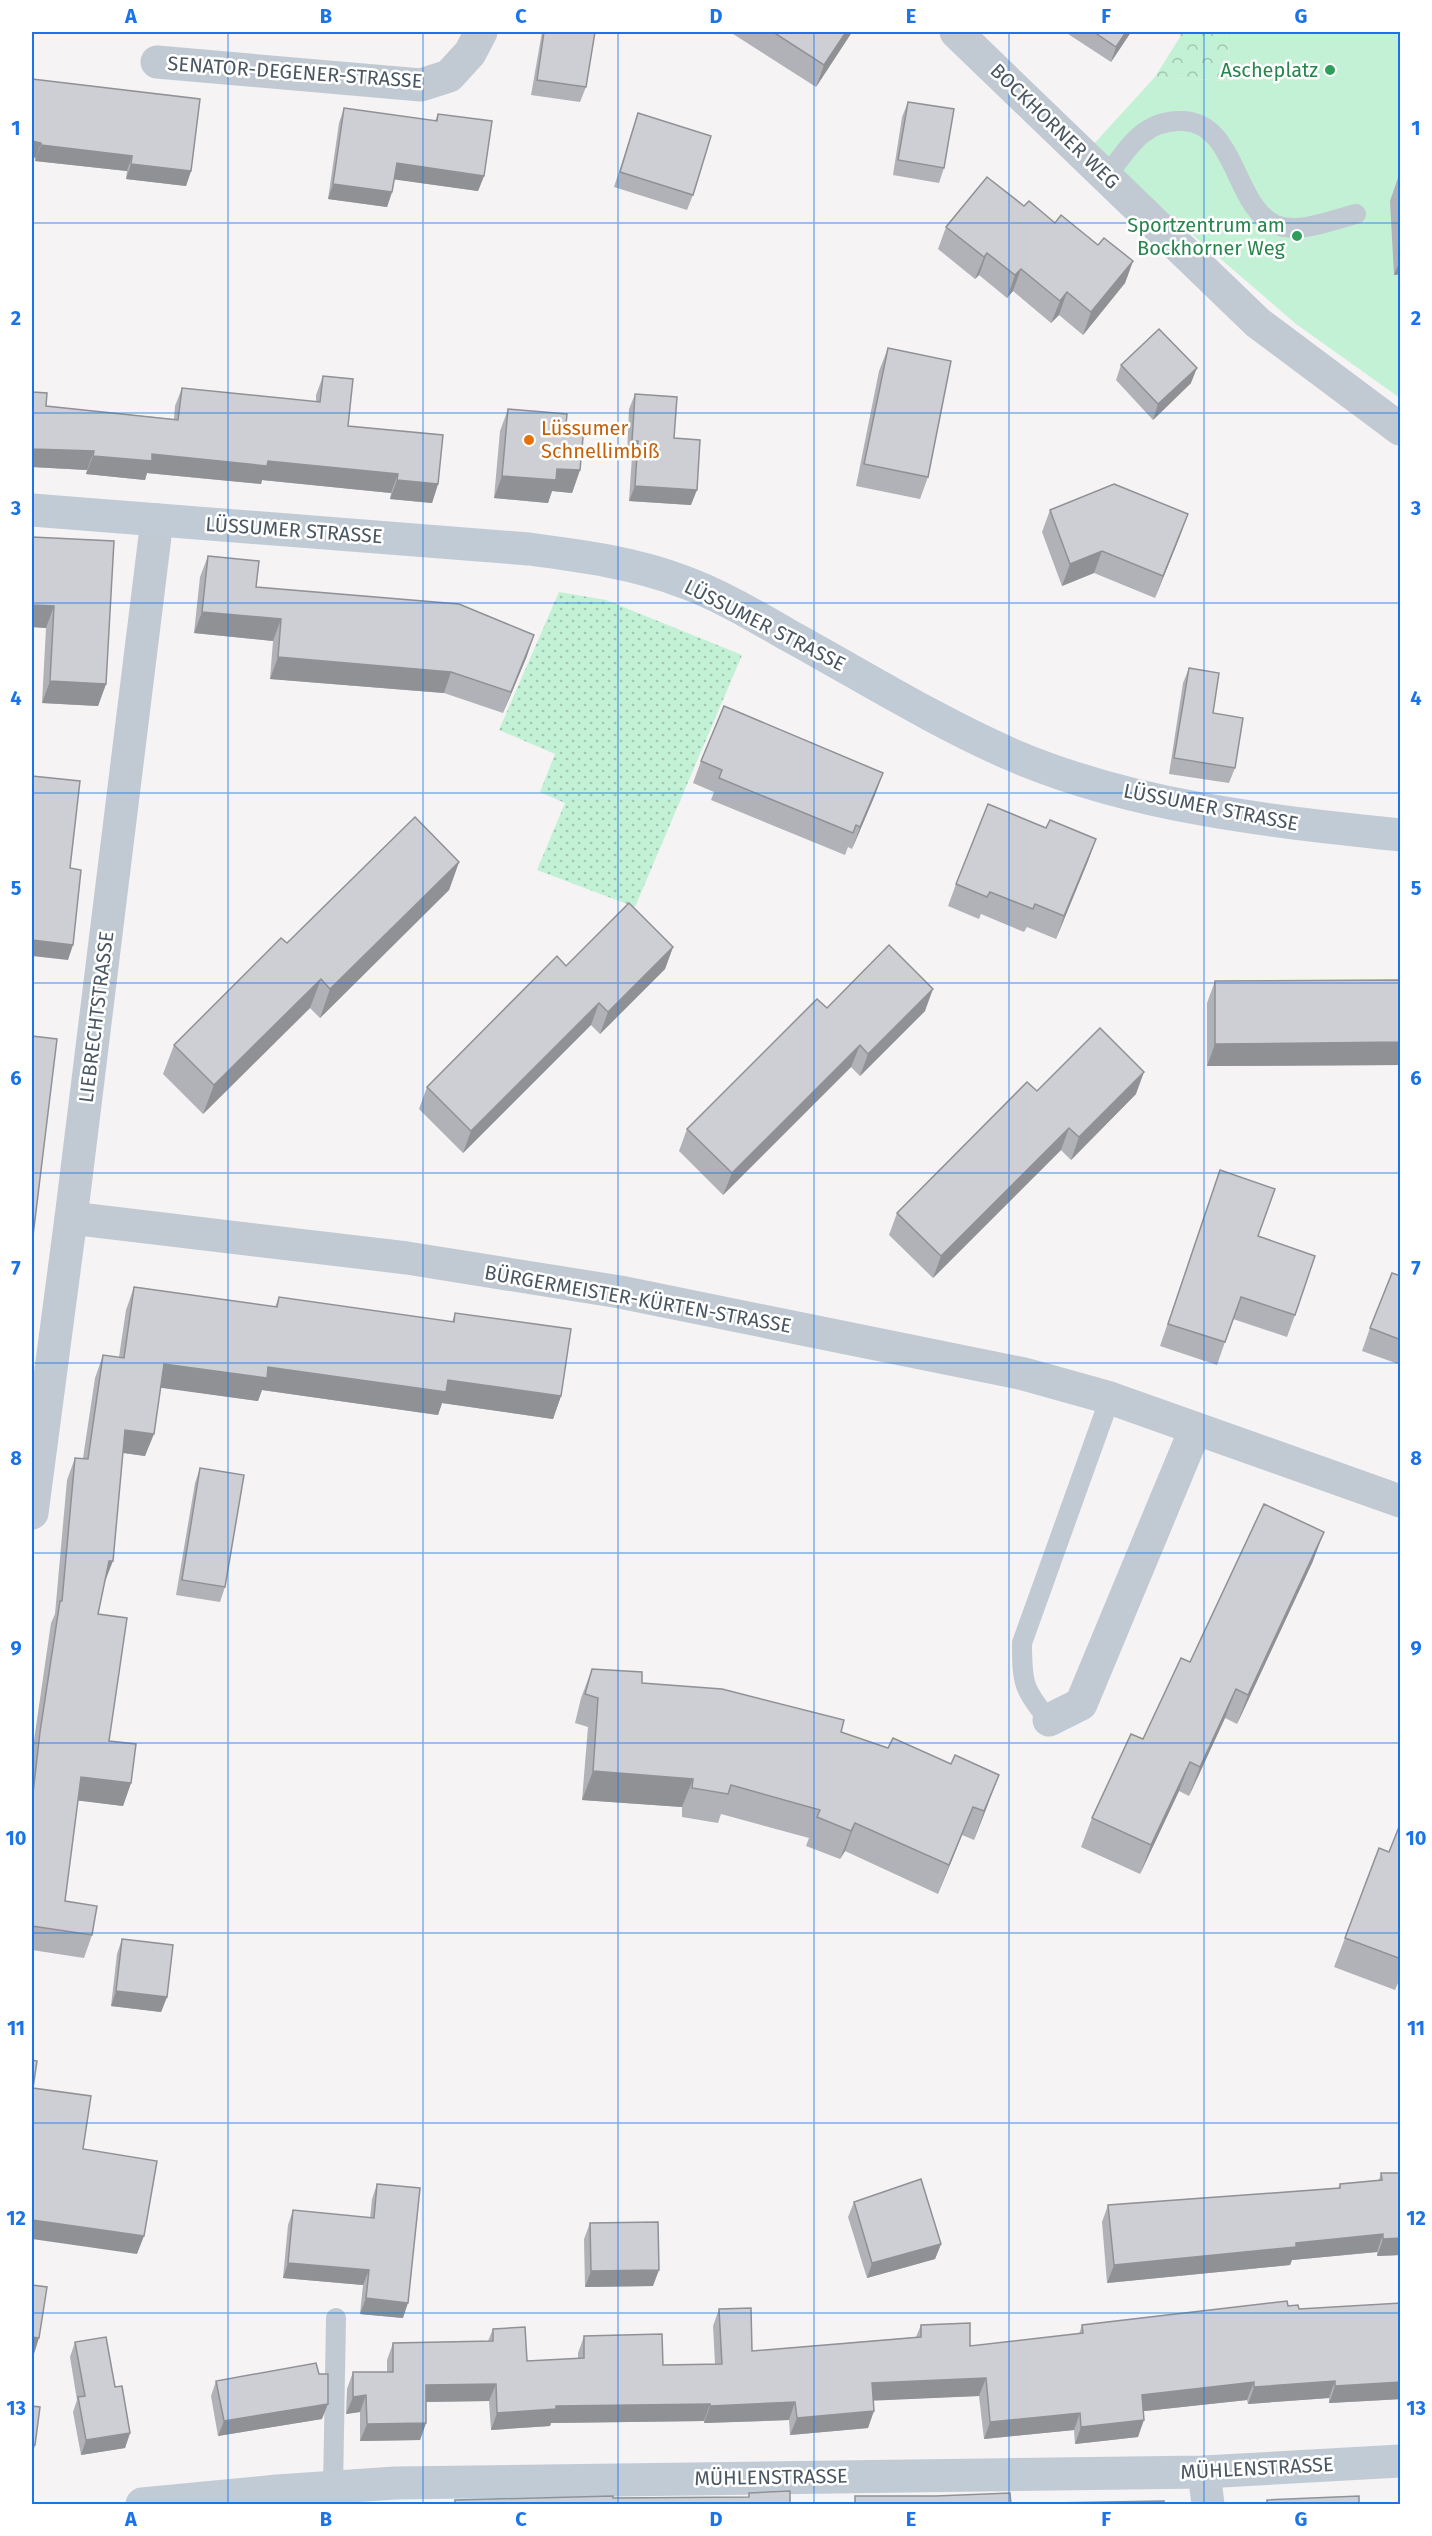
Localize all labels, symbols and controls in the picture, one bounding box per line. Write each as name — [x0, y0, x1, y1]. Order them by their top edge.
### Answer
text: A — [124, 4, 138, 28]
text: B — [320, 4, 332, 28]
text: C — [515, 4, 527, 28]
text: D — [709, 4, 723, 28]
text: E — [906, 4, 916, 28]
text: F — [1101, 4, 1111, 28]
text: G — [1295, 4, 1307, 28]
street label: SENATOR-DEGENER-STRASSE — [167, 51, 423, 93]
street label: BOCKHORNER WEG — [986, 58, 1124, 194]
place label: Ascheplatz — [1221, 58, 1318, 82]
marker: Ascheplatz — [1323, 63, 1337, 77]
text: 1 — [11, 116, 21, 140]
text: 1 — [1411, 116, 1421, 140]
place label: Sportzentrum am Bockhorner Weg — [1127, 213, 1286, 260]
marker: Sportzentrum am Bockhorner Weg — [1290, 229, 1304, 243]
text: 2 — [11, 306, 21, 330]
text: 2 — [1411, 306, 1421, 330]
place label: Lüssumer Schnellimbiß — [541, 416, 660, 463]
marker: Lüssumer Schnellimbiß — [522, 433, 536, 447]
text: 3 — [10, 496, 21, 520]
text: 3 — [1410, 496, 1421, 520]
street label: LÜSSUMER STRASSE — [205, 512, 383, 548]
street label: LÜSSUMER STRASSE — [680, 574, 850, 676]
text: 4 — [10, 686, 22, 710]
text: 4 — [1410, 686, 1422, 710]
street label: LÜSSUMER STRASSE — [1122, 778, 1300, 836]
text: 5 — [11, 876, 22, 900]
text: 5 — [1411, 876, 1422, 900]
street label: LIEBRECHTSTRASSE — [74, 930, 118, 1104]
text: 6 — [10, 1066, 22, 1090]
text: 6 — [1410, 1066, 1422, 1090]
text: 7 — [11, 1256, 21, 1280]
text: 7 — [1411, 1256, 1421, 1280]
street label: BÜRGERMEISTER-KÜRTEN-STRASSE — [483, 1260, 793, 1338]
text: 8 — [10, 1446, 22, 1470]
text: 8 — [1410, 1446, 1422, 1470]
text: 9 — [10, 1636, 22, 1660]
text: 9 — [1410, 1636, 1422, 1660]
text: 10 — [6, 1826, 26, 1850]
text: 10 — [1406, 1826, 1426, 1850]
text: 11 — [7, 2016, 25, 2040]
text: 11 — [1407, 2016, 1425, 2040]
text: 12 — [6, 2206, 26, 2230]
text: 12 — [1406, 2206, 1426, 2230]
text: 13 — [6, 2396, 26, 2420]
text: 13 — [1406, 2396, 1426, 2420]
street label: MÜHLENSTRASSE — [1180, 2452, 1334, 2484]
street label: MÜHLENSTRASSE — [694, 2464, 848, 2490]
text: A — [124, 2507, 138, 2531]
text: B — [320, 2507, 332, 2531]
text: C — [515, 2507, 527, 2531]
text: D — [709, 2507, 723, 2531]
text: E — [906, 2507, 916, 2531]
text: F — [1101, 2507, 1111, 2531]
text: G — [1295, 2507, 1307, 2531]

